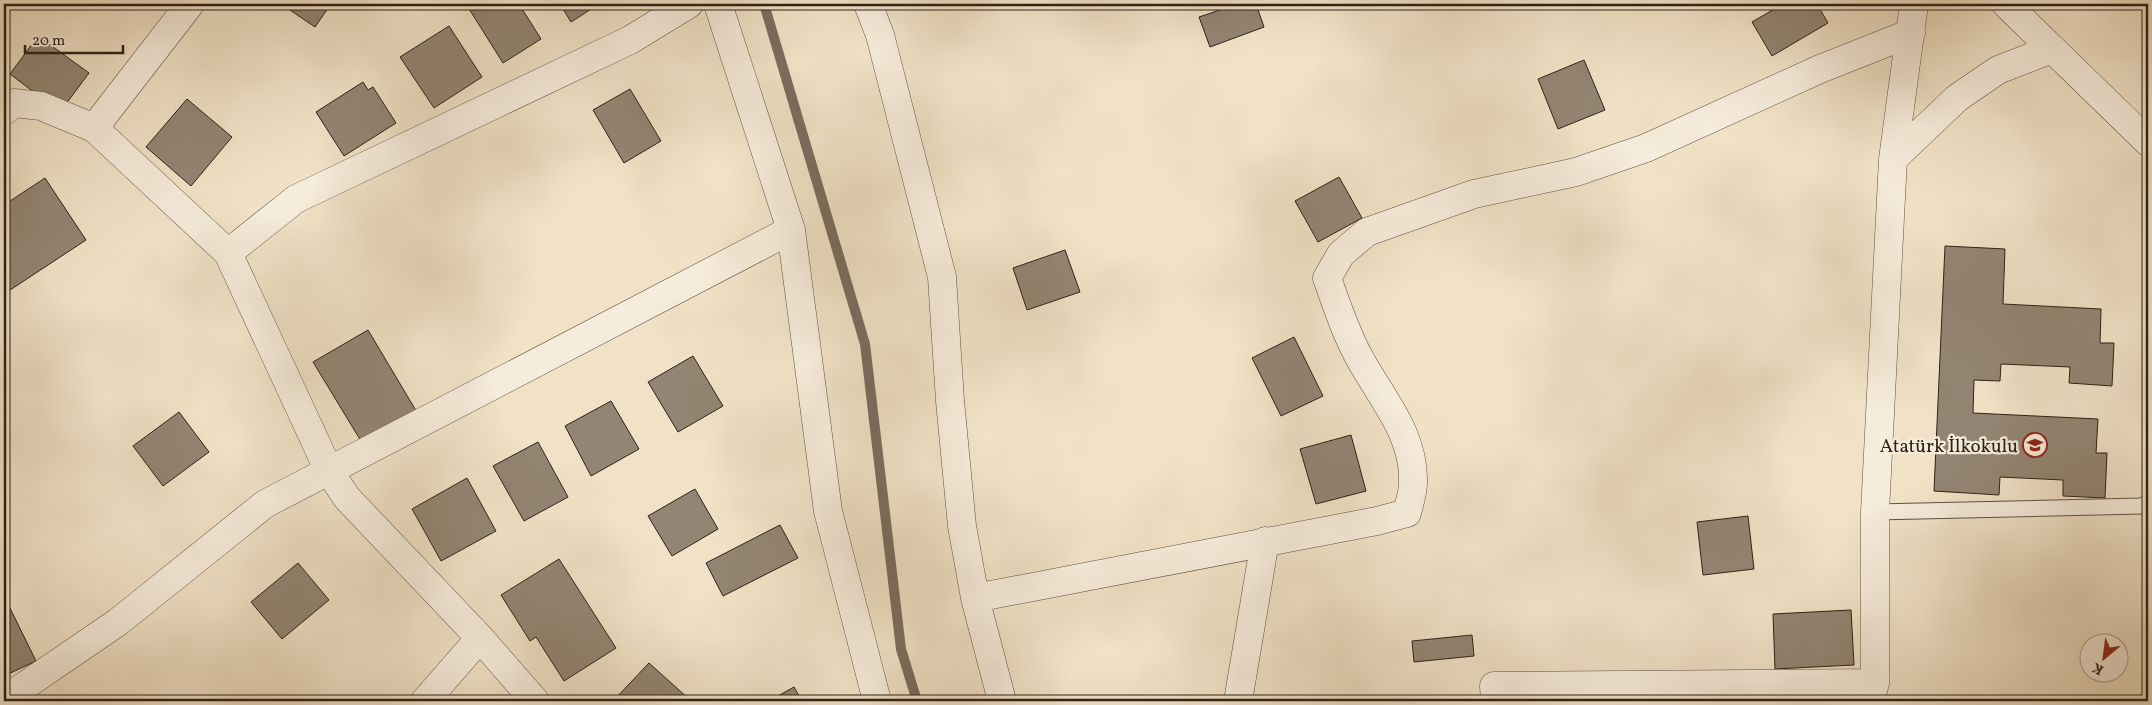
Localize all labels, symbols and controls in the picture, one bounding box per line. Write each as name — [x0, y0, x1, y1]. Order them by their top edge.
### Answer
scale bar — [25, 22, 122, 54]
text: 20 m — [32, 31, 65, 52]
school or university icon: Atatürk İlkokulu — [2022, 432, 2048, 458]
place label: Atatürk İlkokulu — [1880, 434, 2018, 460]
north arrow — [2080, 632, 2130, 682]
text: K — [2089, 657, 2107, 679]

